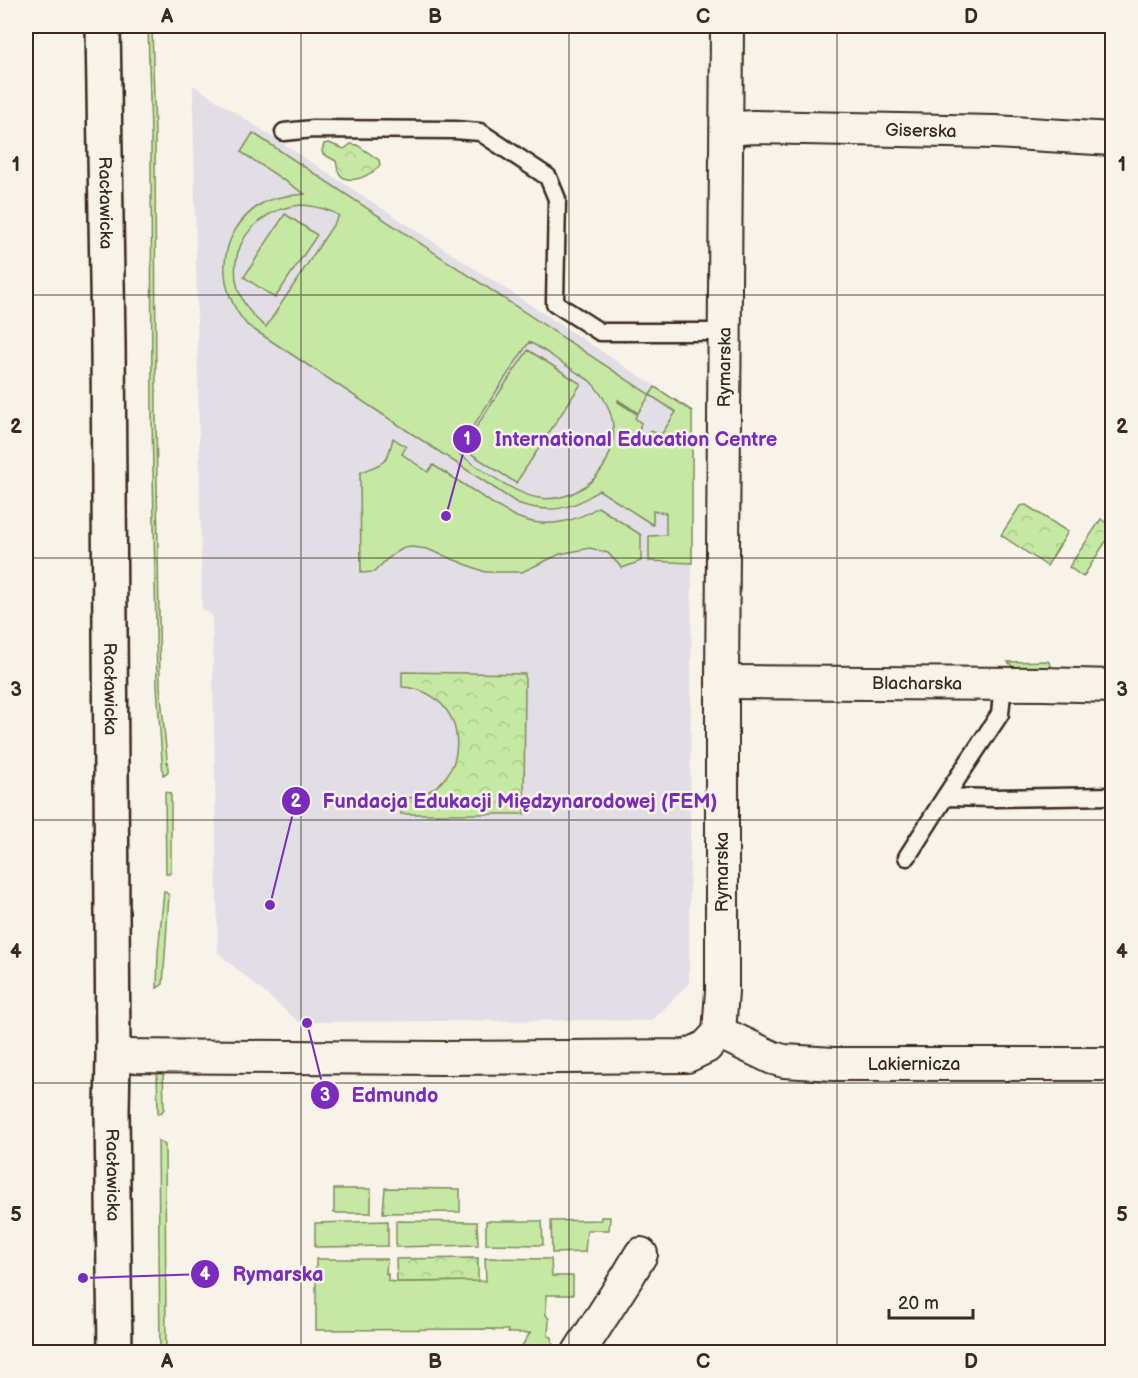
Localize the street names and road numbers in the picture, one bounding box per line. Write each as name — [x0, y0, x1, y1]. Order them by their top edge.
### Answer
street label: Giserska — [885, 120, 957, 142]
street label: Racławicka — [94, 156, 117, 250]
street label: Rymarska — [714, 327, 736, 408]
street label: Racławicka — [99, 642, 121, 735]
street label: Blacharska — [872, 673, 962, 694]
street label: Rymarska — [712, 832, 733, 912]
street label: Lakiernicza — [868, 1054, 960, 1075]
street label: Racławicka — [101, 1128, 123, 1222]

